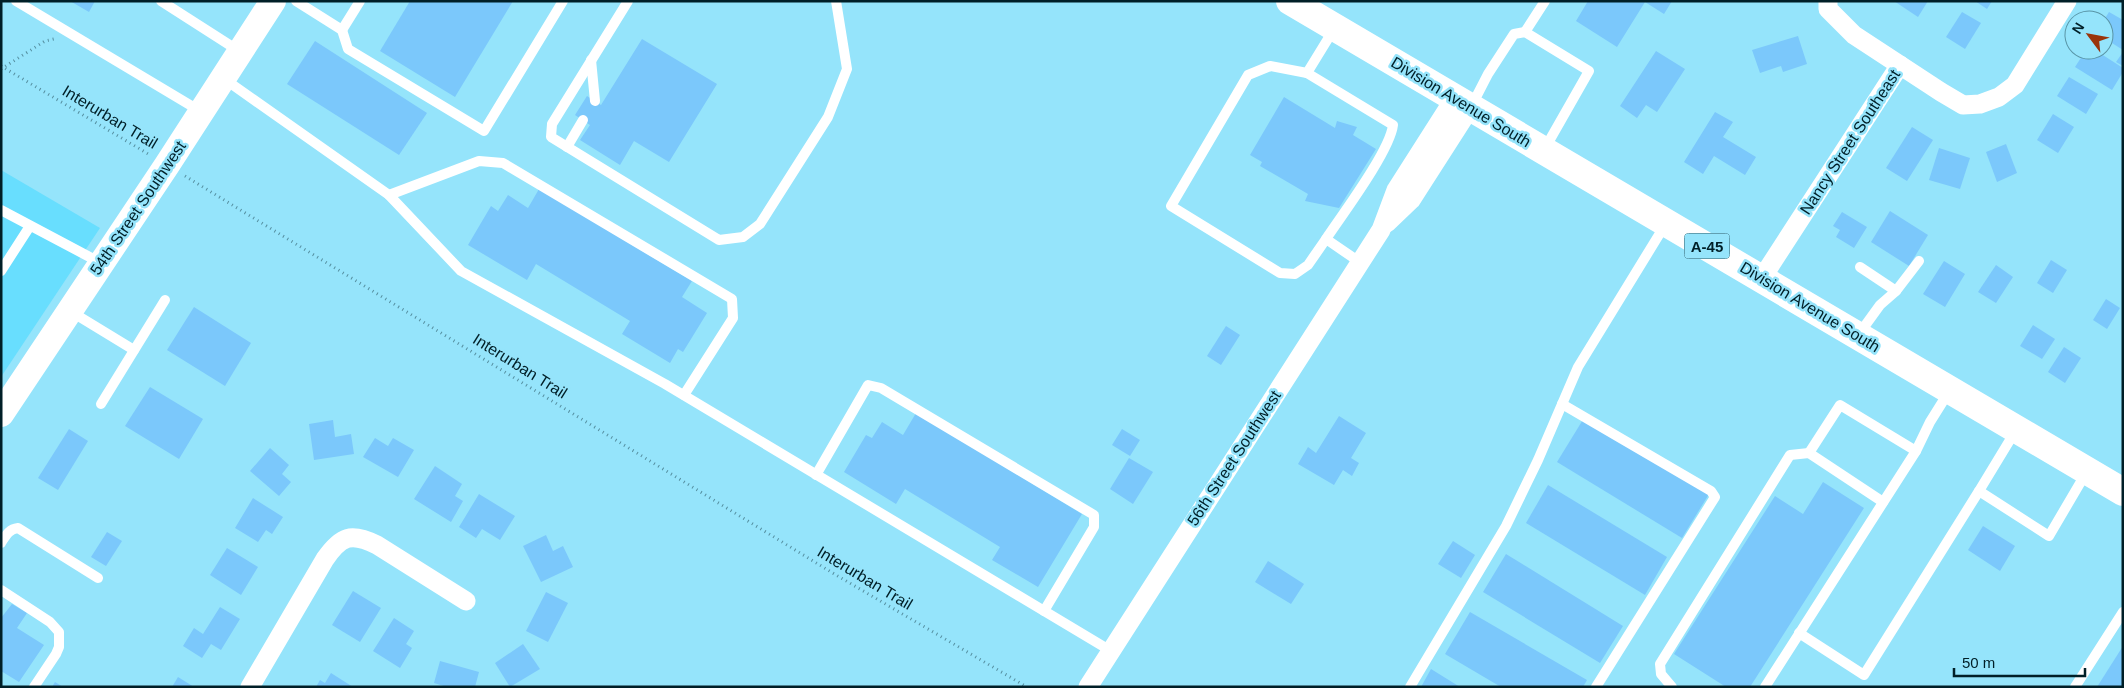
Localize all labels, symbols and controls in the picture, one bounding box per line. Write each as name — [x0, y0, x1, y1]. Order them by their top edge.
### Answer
north arrow — [2064, 10, 2114, 60]
text: N — [2069, 20, 2087, 37]
street label: Division Avenue South — [1388, 54, 1534, 150]
street label: Nancy Street Southeast — [1797, 66, 1903, 217]
street label: Interurban Trail — [60, 82, 160, 152]
street label: 54th Street Southwest — [87, 138, 189, 278]
road number: A-45 — [1684, 234, 1730, 258]
street label: Division Avenue South — [1737, 259, 1883, 355]
street label: Interurban Trail — [470, 330, 570, 402]
street label: 56th Street Southwest — [1184, 387, 1284, 529]
street label: Interurban Trail — [815, 543, 915, 613]
scale bar — [1954, 646, 2085, 678]
text: 50 m — [1962, 654, 1995, 671]

